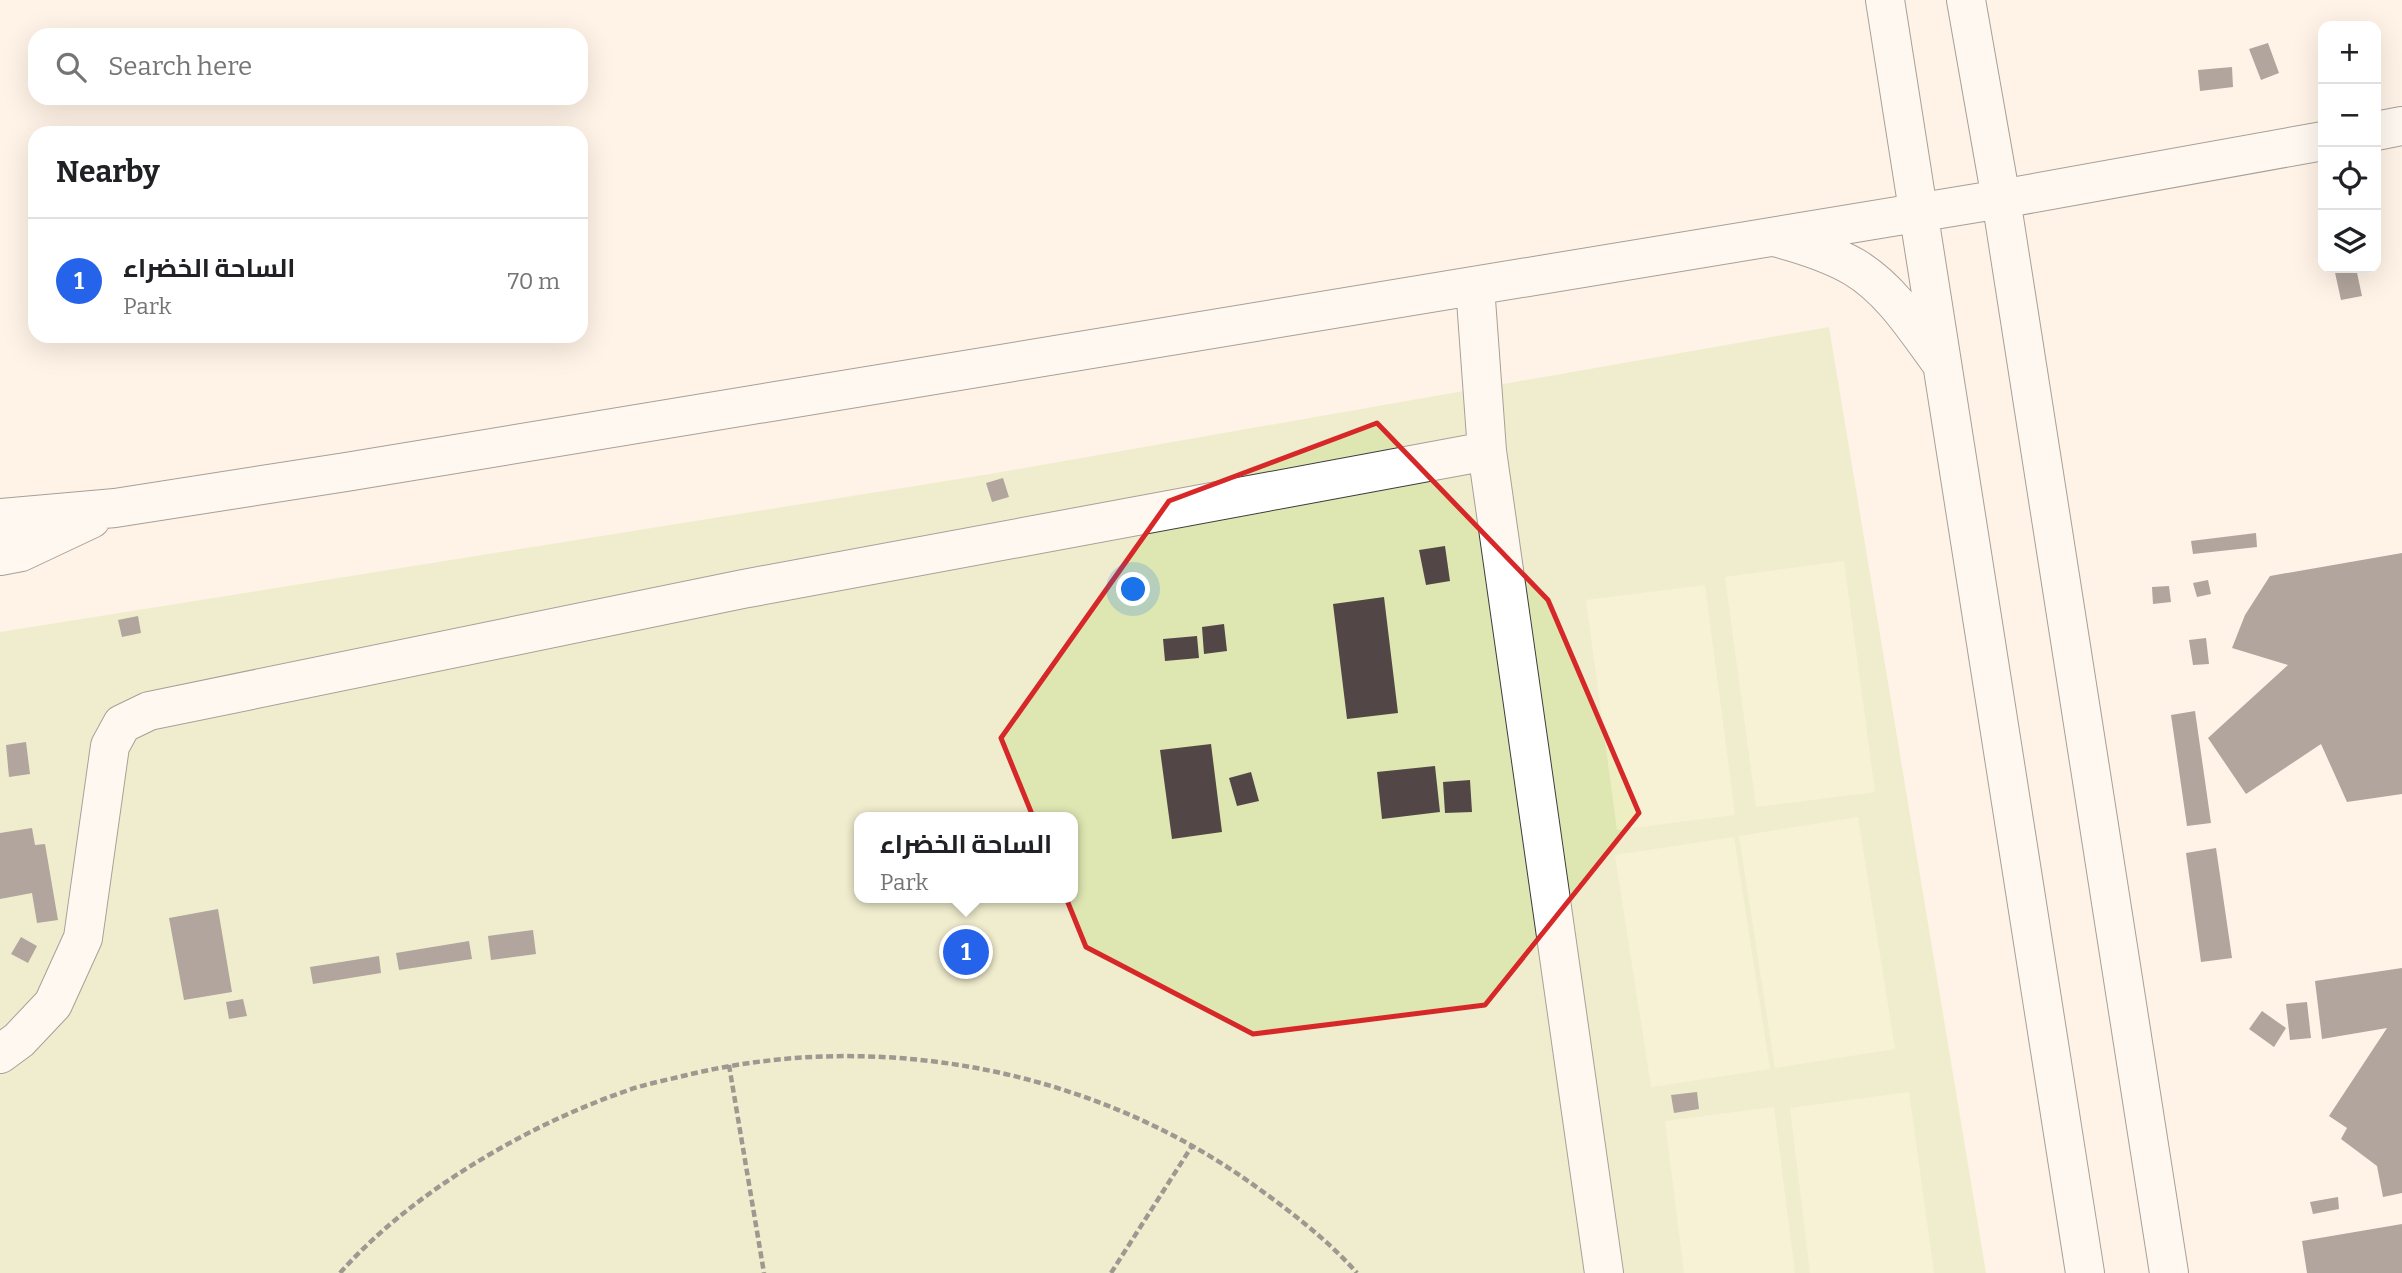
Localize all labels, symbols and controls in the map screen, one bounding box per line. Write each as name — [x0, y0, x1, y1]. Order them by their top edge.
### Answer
map controls — [2318, 21, 2381, 273]
button: + — [2318, 21, 2381, 84]
search box — [28, 28, 588, 105]
icon: search — [52, 48, 90, 86]
text: Search here — [108, 51, 252, 82]
button: − — [2318, 84, 2381, 147]
button: locate — [2318, 147, 2381, 210]
text: Nearby — [56, 154, 160, 190]
button: layers — [2318, 210, 2381, 273]
text: الساحة الخضراء — [123, 253, 295, 284]
text: 1 — [74, 267, 84, 295]
text: 70 m — [508, 267, 560, 295]
text: Park — [123, 292, 172, 320]
your location — [1116, 572, 1150, 606]
popup — [854, 812, 1078, 903]
text: الساحة الخضراء — [880, 829, 1052, 860]
text: Park — [880, 868, 928, 896]
pin: 1 — [943, 926, 989, 978]

